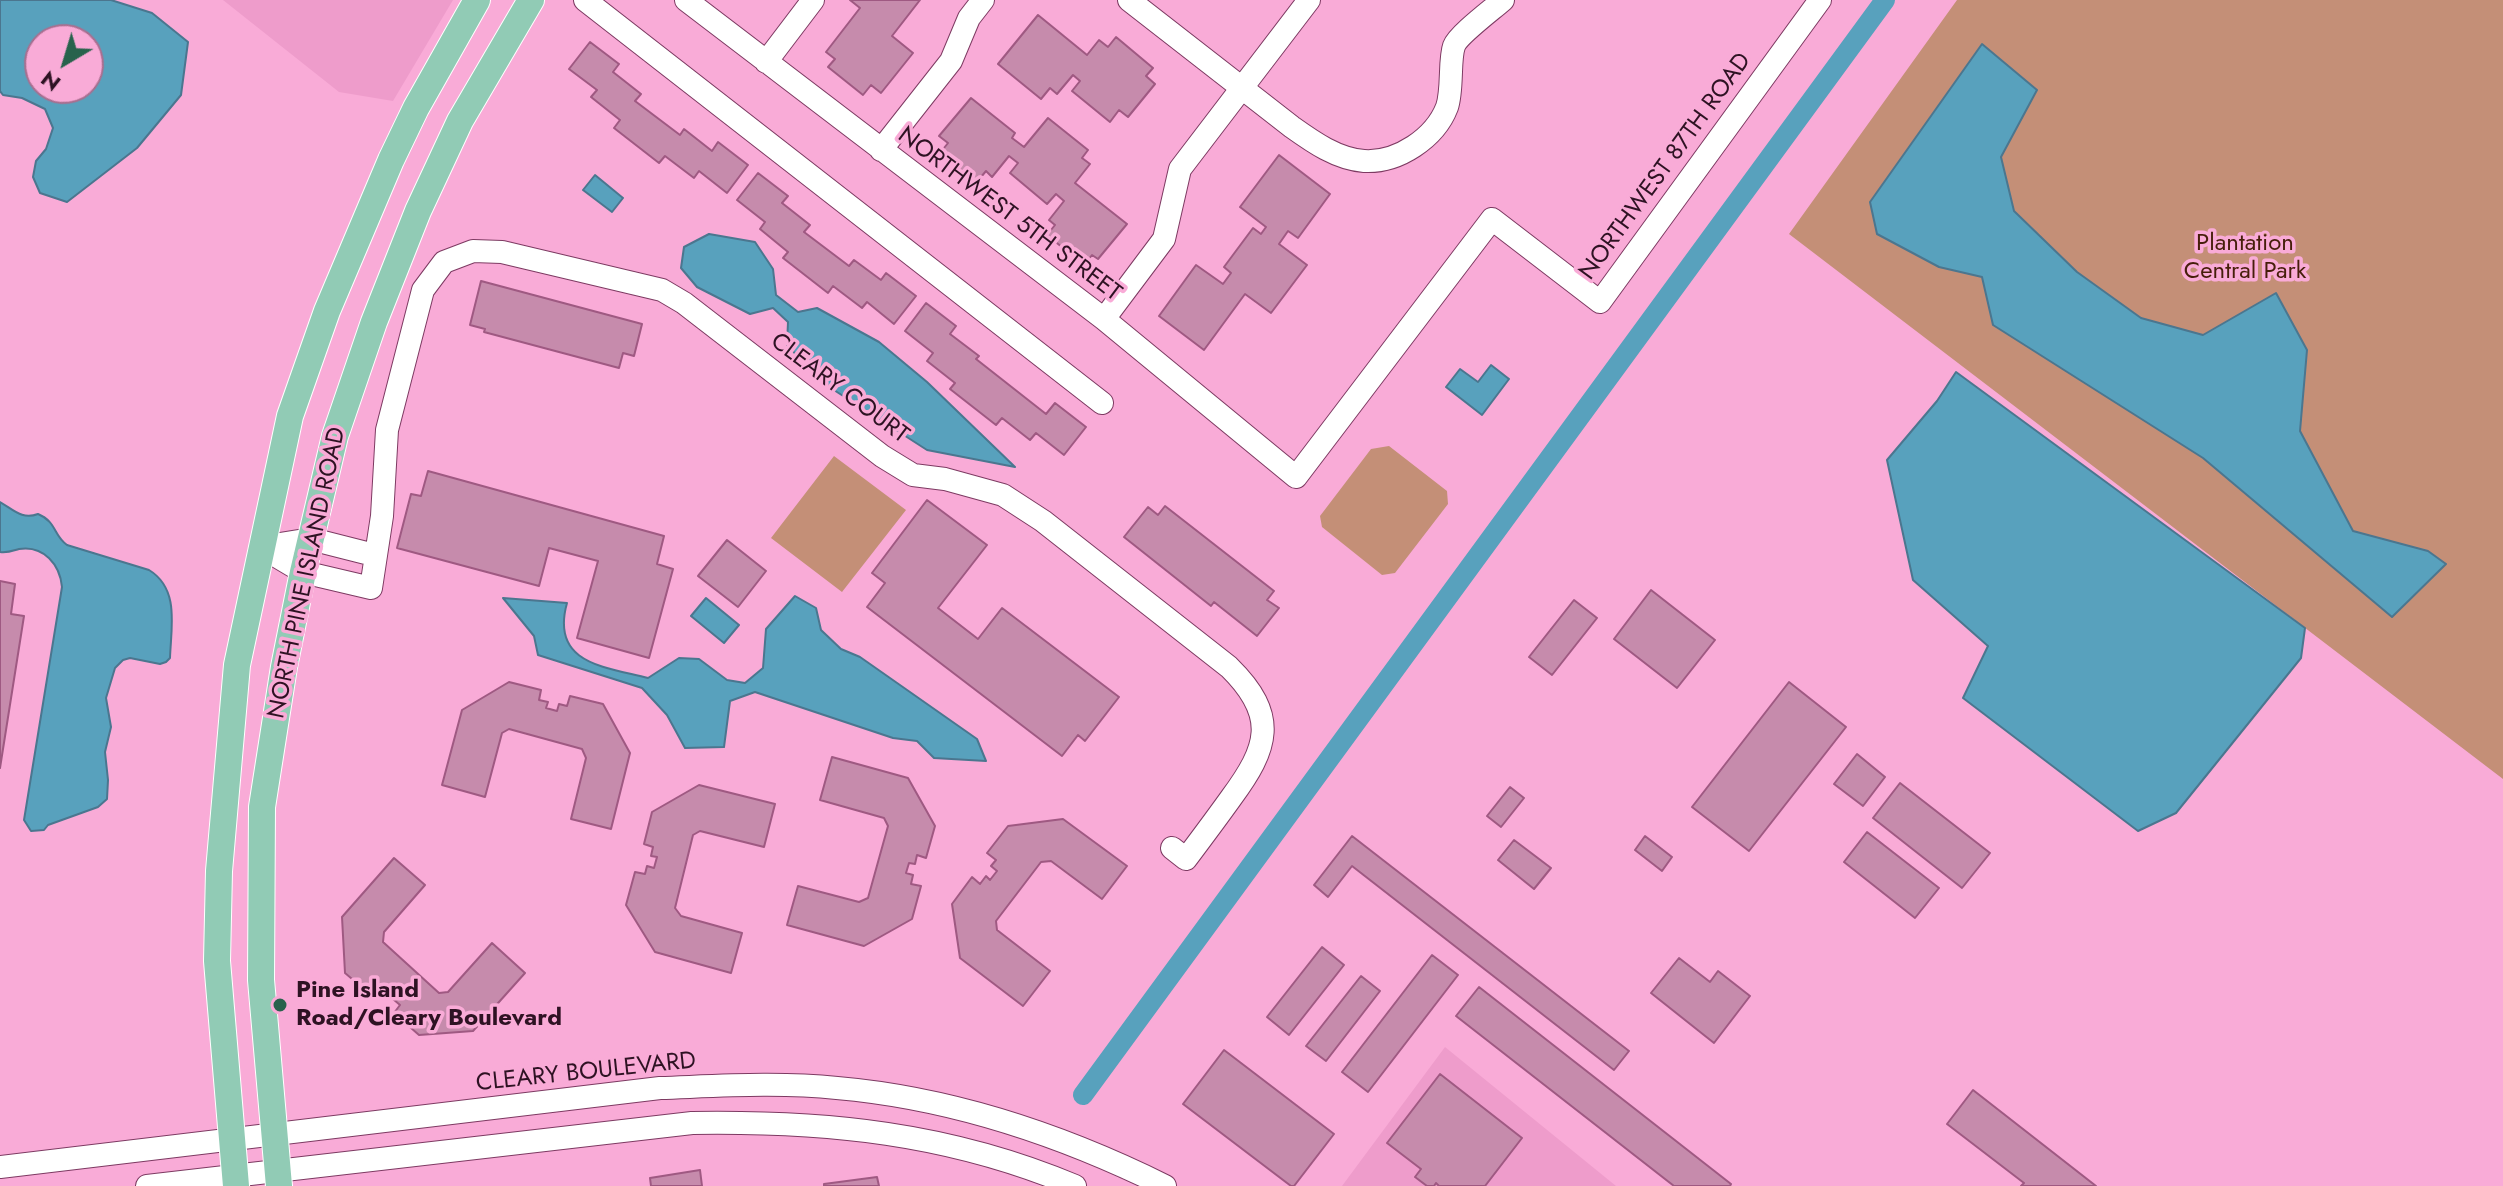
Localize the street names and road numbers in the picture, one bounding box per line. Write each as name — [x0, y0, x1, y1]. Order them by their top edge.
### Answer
street label: NORTHWEST 87TH ROAD — [1574, 48, 1758, 286]
street label: NORTHWEST 5TH STREET — [892, 122, 1126, 308]
street label: CLEARY COURT — [764, 328, 914, 450]
street label: NORTH PINE ISLAND ROAD — [263, 425, 353, 721]
street label: CLEARY BOULEVARD — [475, 1047, 697, 1099]

